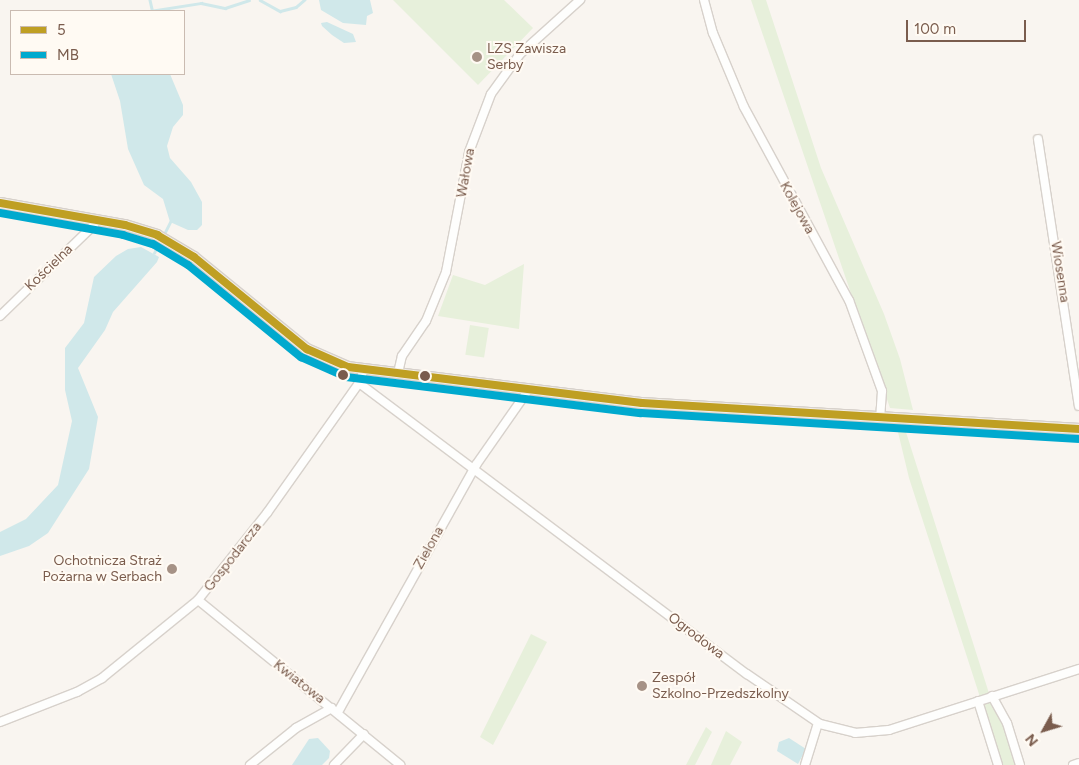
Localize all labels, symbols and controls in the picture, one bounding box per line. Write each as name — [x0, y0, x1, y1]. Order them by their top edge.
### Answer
legend — [10, 10, 185, 75]
scale bar — [909, 10, 1029, 42]
text: 100 m — [914, 20, 956, 38]
text: 5 — [57, 21, 66, 39]
place label: LZS Zawisza Serby — [487, 41, 566, 74]
text: MB — [57, 46, 79, 64]
marker: LZS Zawisza Serby — [471, 51, 483, 63]
street label: Wałowa — [453, 147, 479, 199]
street label: Kolejowa — [776, 179, 818, 237]
street label: Wiosenna — [1047, 240, 1073, 304]
street label: Kościelna — [22, 241, 76, 295]
unlabelled marker — [338, 370, 348, 380]
unlabelled marker — [420, 371, 430, 381]
street label: Gospodarcza — [201, 519, 265, 595]
street label: Zielona — [410, 524, 448, 572]
place label: Ochotnicza Straż Pożarna w Serbach — [43, 553, 162, 586]
marker: Ochotnicza Straż Pożarna w Serbach — [166, 563, 178, 575]
street label: Ogrodowa — [665, 609, 727, 663]
street label: Kwiatowa — [270, 657, 328, 707]
place label: Zespół Szkolno-Przedszkolny — [652, 670, 789, 702]
marker: Zespół Szkolno-Przedszkolny — [636, 680, 648, 692]
north arrow — [1019, 705, 1069, 755]
text: N — [1022, 730, 1042, 749]

